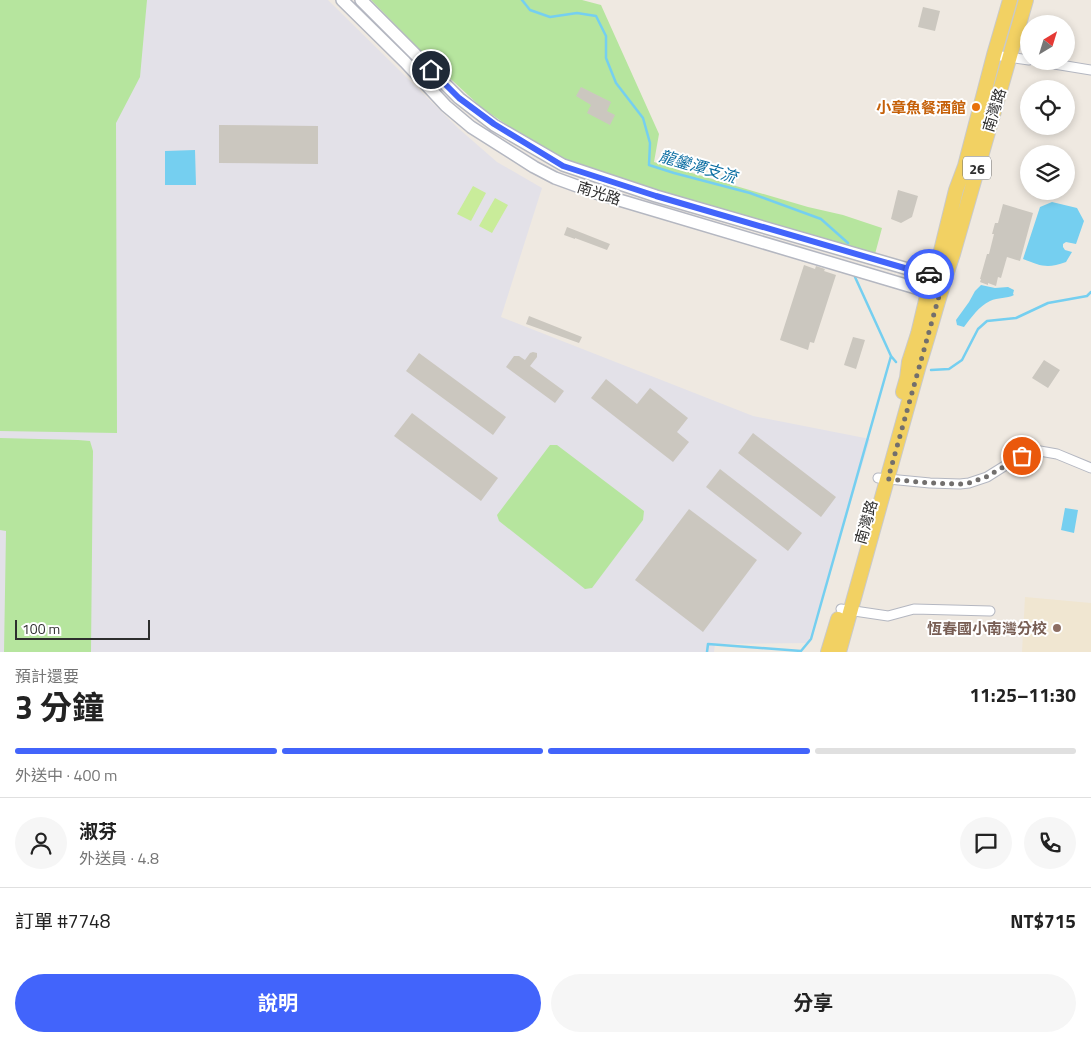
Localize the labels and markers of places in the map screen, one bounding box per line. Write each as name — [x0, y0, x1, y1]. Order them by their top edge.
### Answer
pin — [410, 49, 452, 91]
place label: 小章魚餐酒館 — [876, 96, 966, 119]
marker: 小章魚餐酒館 — [970, 101, 982, 113]
pin — [1001, 435, 1043, 477]
place label: 恆春國小南灣分校 — [927, 617, 1047, 640]
marker: 恆春國小南灣分校 — [1051, 622, 1063, 634]

